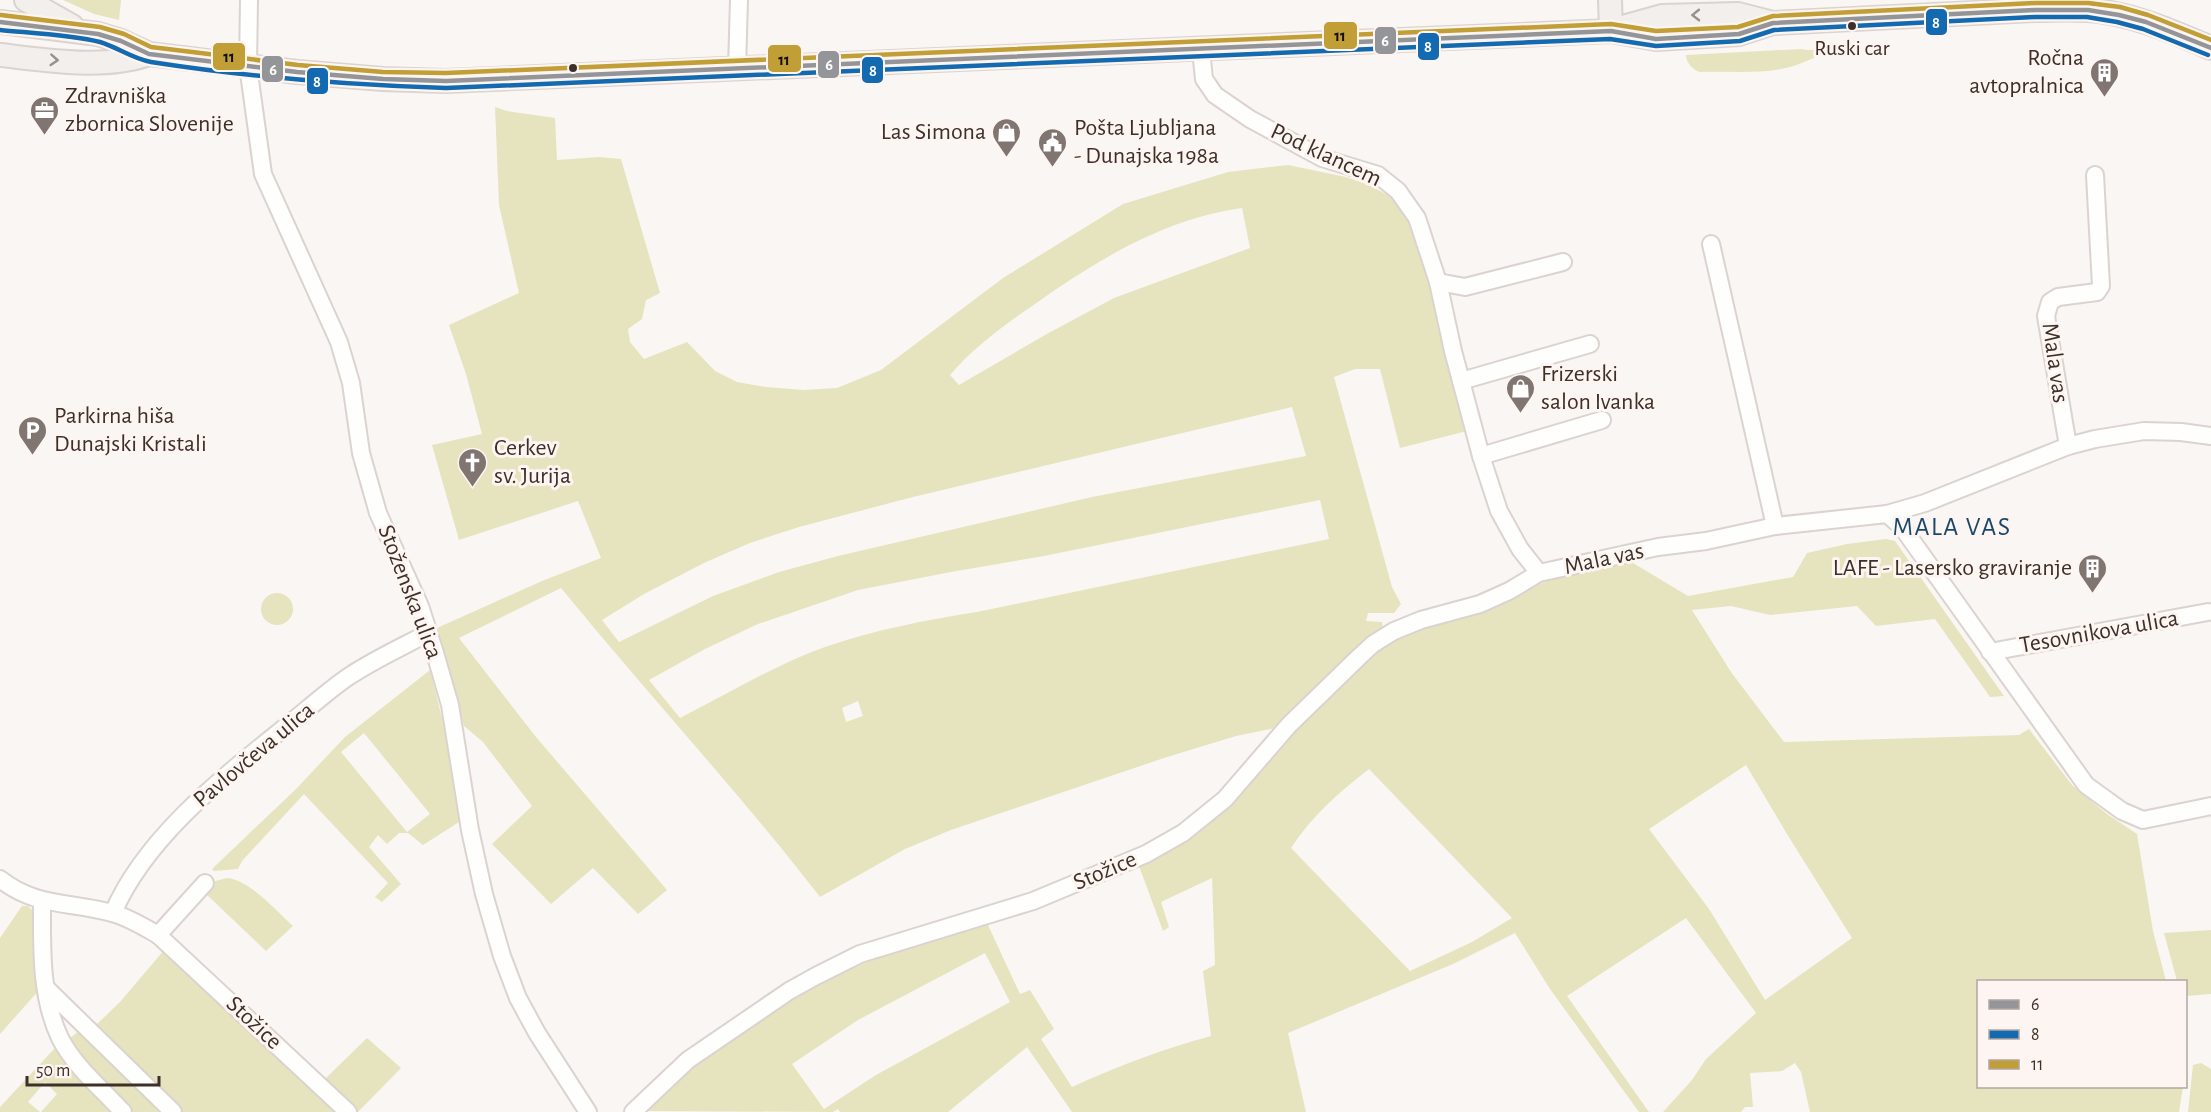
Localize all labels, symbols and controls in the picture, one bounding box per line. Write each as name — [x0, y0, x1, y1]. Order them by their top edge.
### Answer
line badge: 8 — [1925, 8, 1948, 36]
one-way arrow — [1691, 9, 1700, 21]
text: 8 — [1932, 15, 1940, 31]
marker: Ruski car — [1846, 20, 1858, 32]
line badge: 11 — [1323, 21, 1358, 50]
line badge: 6 — [1374, 26, 1397, 55]
text: 11 — [1334, 28, 1346, 44]
line badge: 8 — [1417, 32, 1440, 61]
text: 6 — [1381, 33, 1389, 49]
place label: Ruski car — [1814, 37, 1890, 59]
text: 8 — [1424, 39, 1432, 55]
line badge: 11 — [212, 42, 246, 71]
line badge: 11 — [767, 44, 802, 73]
place label: Ročna avtopralnica — [1969, 46, 2084, 98]
text: 11 — [223, 49, 235, 65]
line badge: 6 — [817, 50, 840, 79]
text: 11 — [778, 52, 790, 68]
one-way arrow — [50, 53, 59, 66]
line badge: 6 — [261, 55, 284, 83]
line badge: 8 — [861, 56, 884, 84]
building icon: Ročna avtopralnica — [2089, 56, 2121, 98]
text: 6 — [825, 57, 833, 73]
text: 6 — [269, 62, 277, 78]
unlabelled marker — [567, 62, 579, 74]
text: 8 — [869, 63, 877, 79]
line badge: 8 — [306, 67, 329, 95]
text: 8 — [313, 74, 321, 90]
place label: Zdravniška zbornica Slovenije — [65, 84, 234, 136]
office icon: Zdravniška zbornica Slovenije — [28, 94, 60, 136]
shop icon: Las Simona — [991, 116, 1023, 158]
place label: Pošta Ljubljana - Dunajska 198a — [1074, 116, 1219, 168]
street label: Pod klancem — [1267, 119, 1385, 191]
place label: Las Simona — [881, 120, 986, 144]
public building icon: Pošta Ljubljana - Dunajska 198a — [1037, 126, 1069, 168]
street label: Mala vas — [2038, 321, 2072, 405]
place label: Frizerski salon Ivanka — [1541, 362, 1655, 414]
shop icon: Frizerski salon Ivanka — [1504, 372, 1536, 414]
place label: Parkirna hiša Dunajski Kristali — [54, 404, 207, 456]
parking icon: Parkirna hiša Dunajski Kristali — [17, 414, 49, 456]
place label: Cerkev sv. Jurija — [494, 436, 571, 488]
church icon: Cerkev sv. Jurija — [457, 446, 489, 488]
district label: MALA VAS — [1892, 514, 2012, 540]
street label: Stoženska ulica — [373, 522, 447, 662]
street label: Mala vas — [1562, 539, 1646, 579]
building icon: LAFE - Lasersko graviranje — [2077, 552, 2109, 594]
place label: LAFE - Lasersko graviranje — [1833, 556, 2072, 580]
street label: Tesovnikova ulica — [2018, 606, 2180, 658]
street label: Pavlovčeva ulica — [189, 698, 319, 812]
street label: Stožice — [1070, 847, 1140, 895]
legend — [1977, 980, 2187, 1088]
street label: Stožice — [222, 992, 286, 1054]
text: 6 — [2031, 996, 2039, 1014]
text: 8 — [2031, 1026, 2040, 1044]
scale bar — [27, 1049, 159, 1087]
text: 11 — [2031, 1056, 2043, 1074]
text: 50 m — [36, 1062, 70, 1080]

